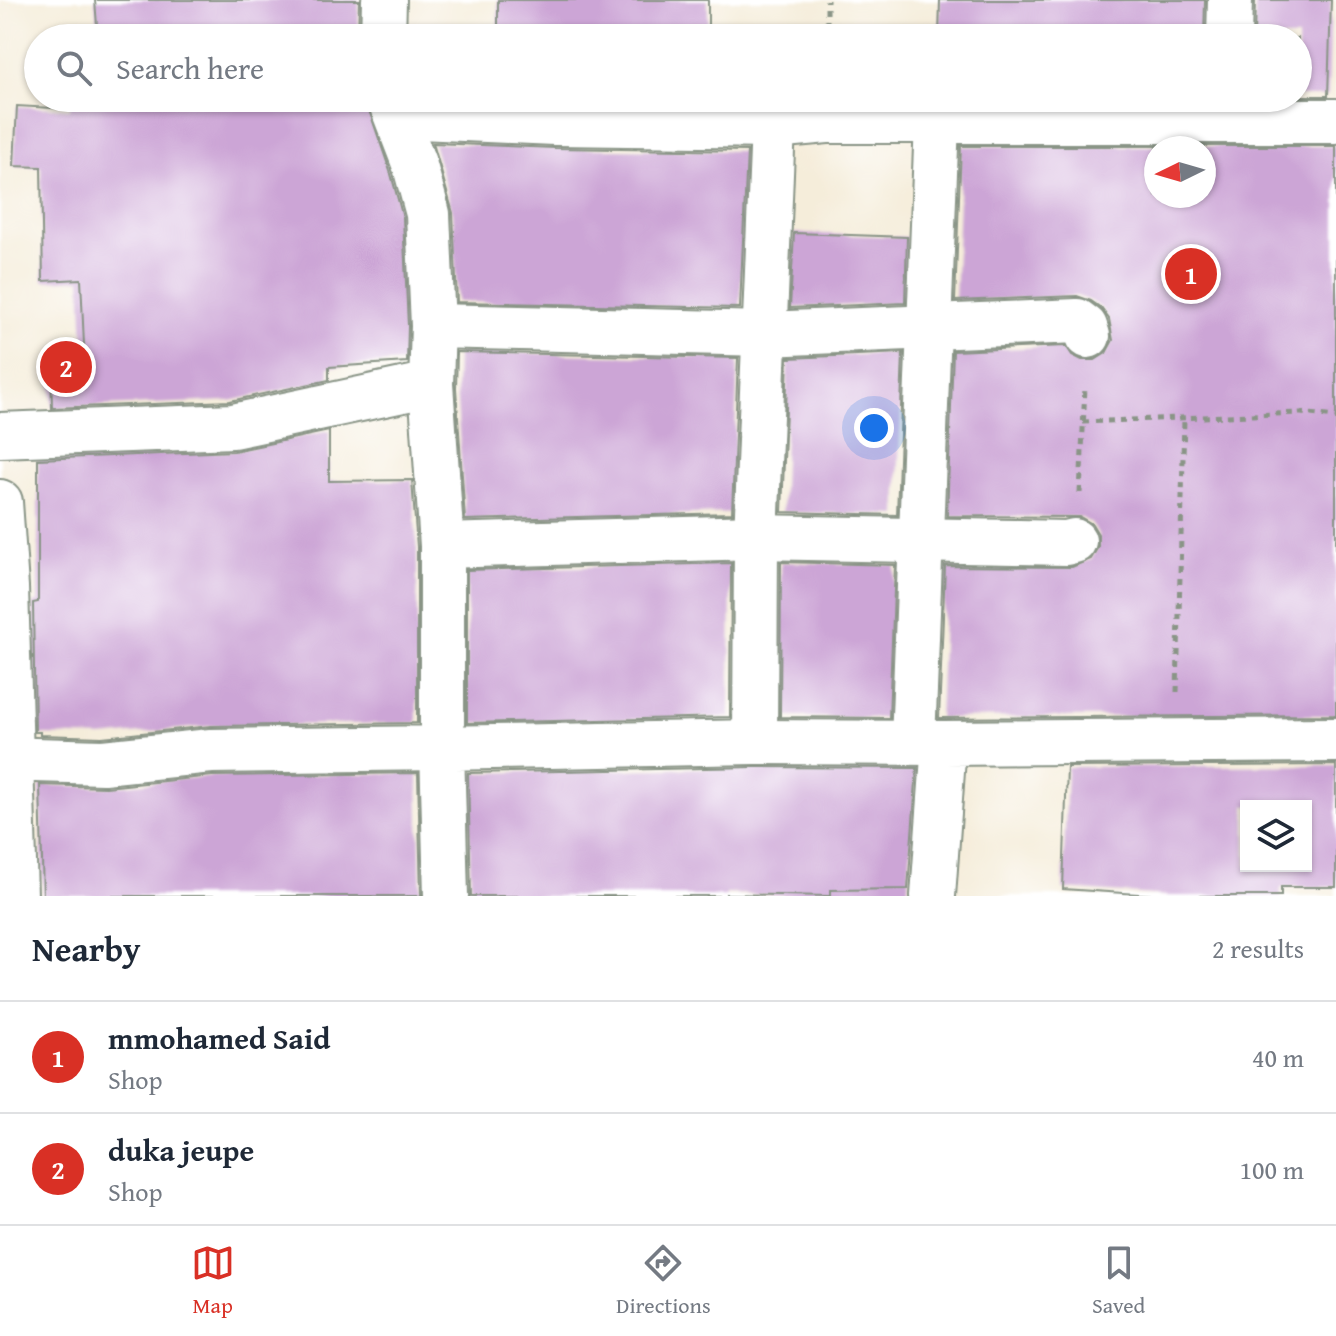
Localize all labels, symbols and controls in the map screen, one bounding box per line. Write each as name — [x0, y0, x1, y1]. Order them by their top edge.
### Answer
search box — [24, 24, 1312, 112]
icon: search — [52, 46, 96, 90]
text: Search here — [116, 46, 264, 90]
north arrow — [1144, 136, 1216, 208]
pin: 1 — [1165, 244, 1217, 304]
pin: 2 — [40, 337, 92, 397]
your location — [854, 408, 894, 448]
map controls — [1240, 800, 1312, 872]
button: layers — [1240, 800, 1312, 872]
text: Nearby — [32, 924, 141, 973]
text: 2 results — [1212, 929, 1304, 968]
text: mmohamed Said — [108, 1016, 330, 1060]
text: 1 — [51, 1038, 65, 1077]
text: 40 m — [1252, 1038, 1304, 1077]
text: Shop — [108, 1060, 163, 1099]
text: duka jeupe — [108, 1128, 254, 1172]
text: 2 — [51, 1150, 65, 1189]
text: 100 m — [1239, 1150, 1304, 1189]
text: Shop — [108, 1172, 163, 1211]
tab: Map — [191, 1241, 235, 1321]
tab: Directions — [616, 1241, 711, 1321]
tab: Saved — [1092, 1241, 1145, 1321]

